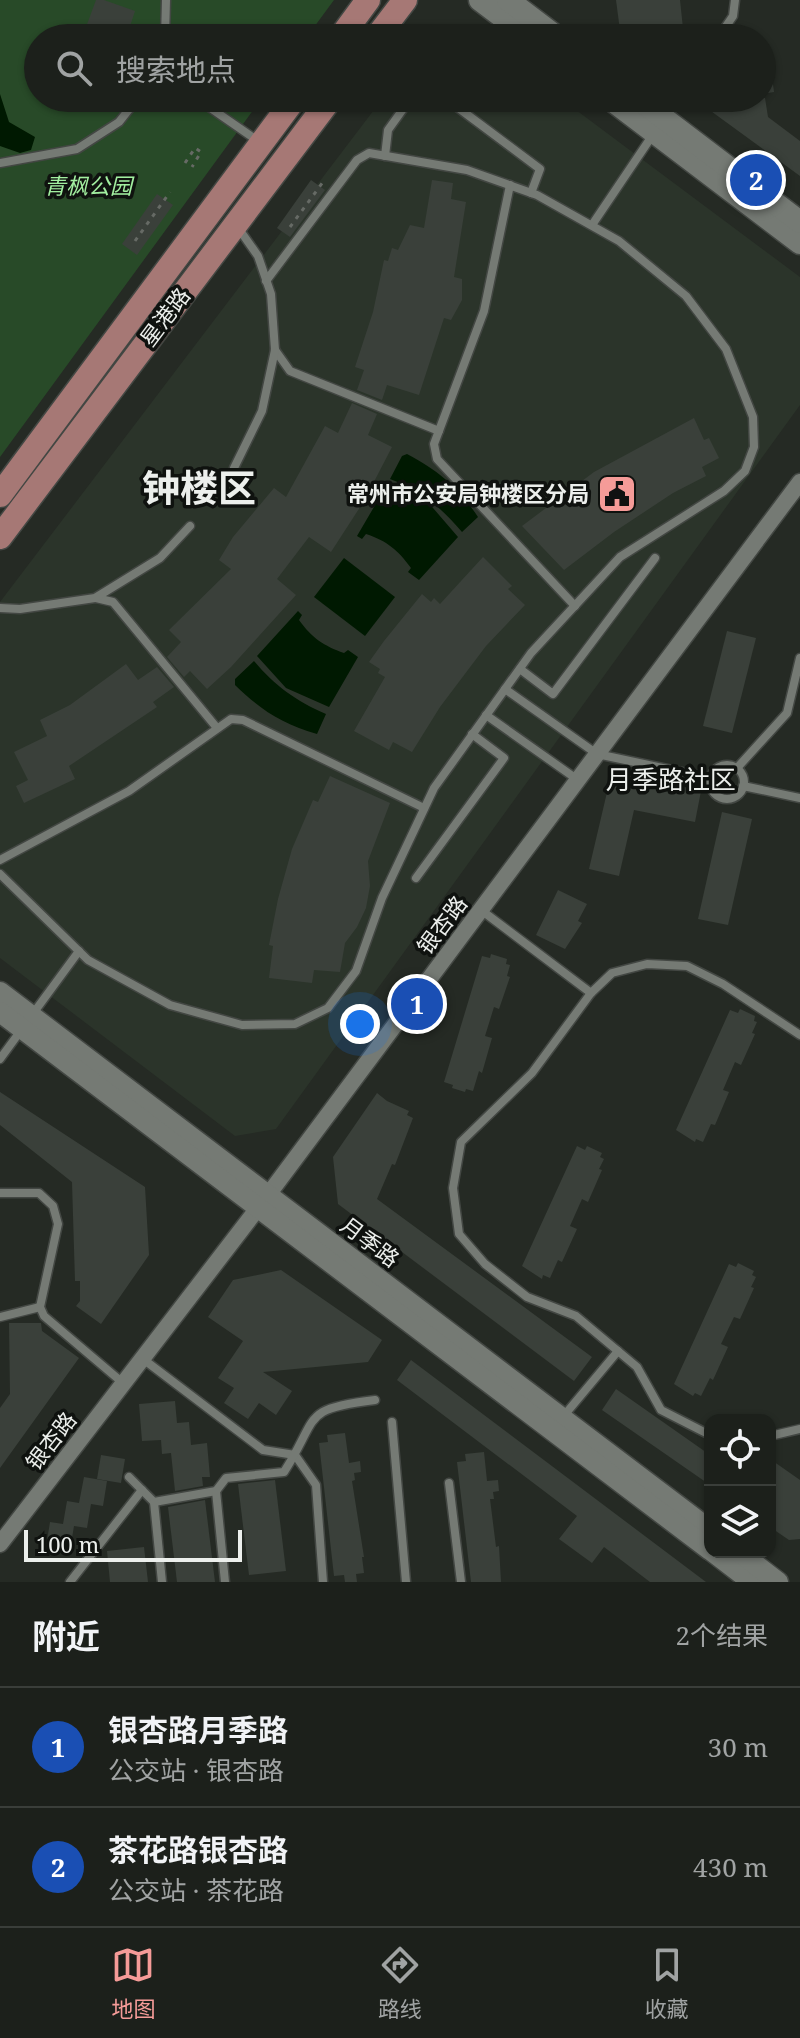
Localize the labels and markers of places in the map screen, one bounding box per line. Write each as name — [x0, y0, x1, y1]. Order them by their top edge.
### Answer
pin: 2 — [730, 150, 782, 210]
public building icon: 常州市公安局钟楼区分局 — [596, 473, 638, 515]
place label: 常州市公安局钟楼区分局 — [347, 478, 589, 508]
pin: 1 — [391, 974, 443, 1034]

